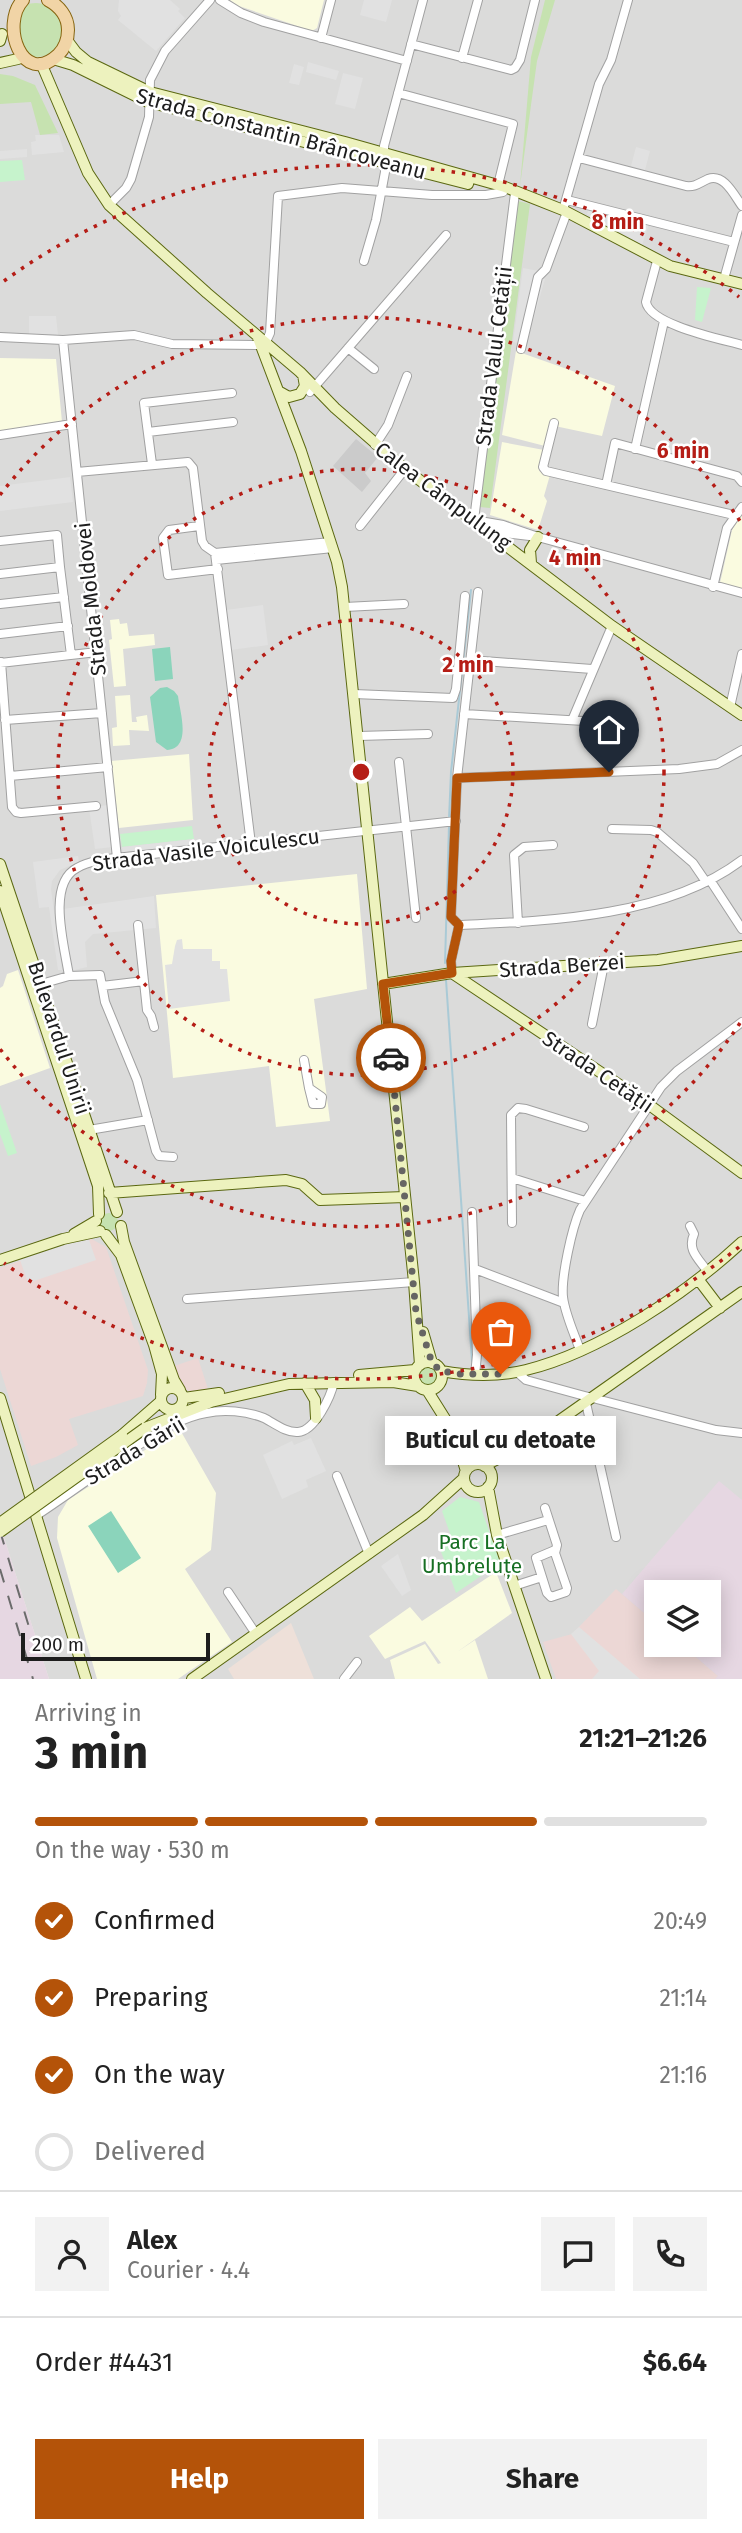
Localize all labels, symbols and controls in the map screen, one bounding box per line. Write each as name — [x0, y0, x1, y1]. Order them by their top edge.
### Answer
street label: Strada Constantin Brâncoveanu — [133, 83, 429, 185]
text: 8 min — [592, 209, 644, 235]
street label: Strada Valul Cetății — [470, 265, 518, 447]
street label: Calea Câmpulung — [370, 436, 516, 556]
text: 6 min — [657, 438, 709, 464]
street label: Strada Moldovei — [70, 521, 112, 677]
text: 4 min — [549, 545, 601, 571]
text: 2 min — [442, 652, 494, 678]
pin — [579, 700, 639, 772]
icon: home — [590, 711, 628, 749]
centre of rings — [349, 760, 373, 784]
street label: Strada Vasile Voiculescu — [91, 823, 321, 877]
street label: Strada Berzei — [498, 949, 626, 983]
street label: Bulevardul Unirii — [22, 958, 96, 1118]
courier — [356, 1023, 426, 1093]
street label: Strada Cetății — [537, 1025, 659, 1119]
icon: car — [372, 1039, 410, 1077]
pin — [471, 1302, 531, 1374]
icon: bag — [482, 1313, 520, 1351]
street label: Strada Gării — [80, 1411, 190, 1491]
callout: Buticul cu detoate — [386, 1416, 616, 1465]
text: Buticul cu detoate — [405, 1426, 596, 1454]
park label: Parc La Umbreluțe — [422, 1529, 522, 1579]
map controls — [644, 1580, 721, 1657]
button: layers — [644, 1580, 721, 1657]
scale bar — [21, 1630, 210, 1662]
text: 200 m — [32, 1633, 84, 1656]
text: Arriving in — [35, 1699, 142, 1727]
text: 21:21–21:26 — [579, 1723, 707, 1754]
text: 3 min — [35, 1725, 148, 1780]
text: On the way · 530 m — [35, 1836, 230, 1864]
icon: check — [35, 1902, 73, 1940]
text: Confirmed — [94, 1905, 215, 1936]
text: 20:49 — [654, 1907, 707, 1935]
icon: check — [35, 1979, 73, 2017]
text: Preparing — [94, 1982, 207, 2013]
text: 21:14 — [659, 1984, 707, 2012]
icon: check — [35, 2056, 73, 2094]
text: On the way — [94, 2059, 225, 2090]
text: 21:16 — [659, 2061, 707, 2089]
text: Delivered — [94, 2136, 206, 2167]
button: person — [35, 2217, 109, 2291]
button: chat — [541, 2217, 615, 2291]
button: phone — [633, 2217, 707, 2291]
text: Alex — [127, 2225, 177, 2256]
text: Courier · 4.4 — [127, 2256, 250, 2284]
text: Order #4431 — [35, 2347, 173, 2378]
text: $6.64 — [643, 2347, 707, 2378]
button: Help — [35, 2439, 364, 2519]
button: Share — [378, 2439, 707, 2519]

